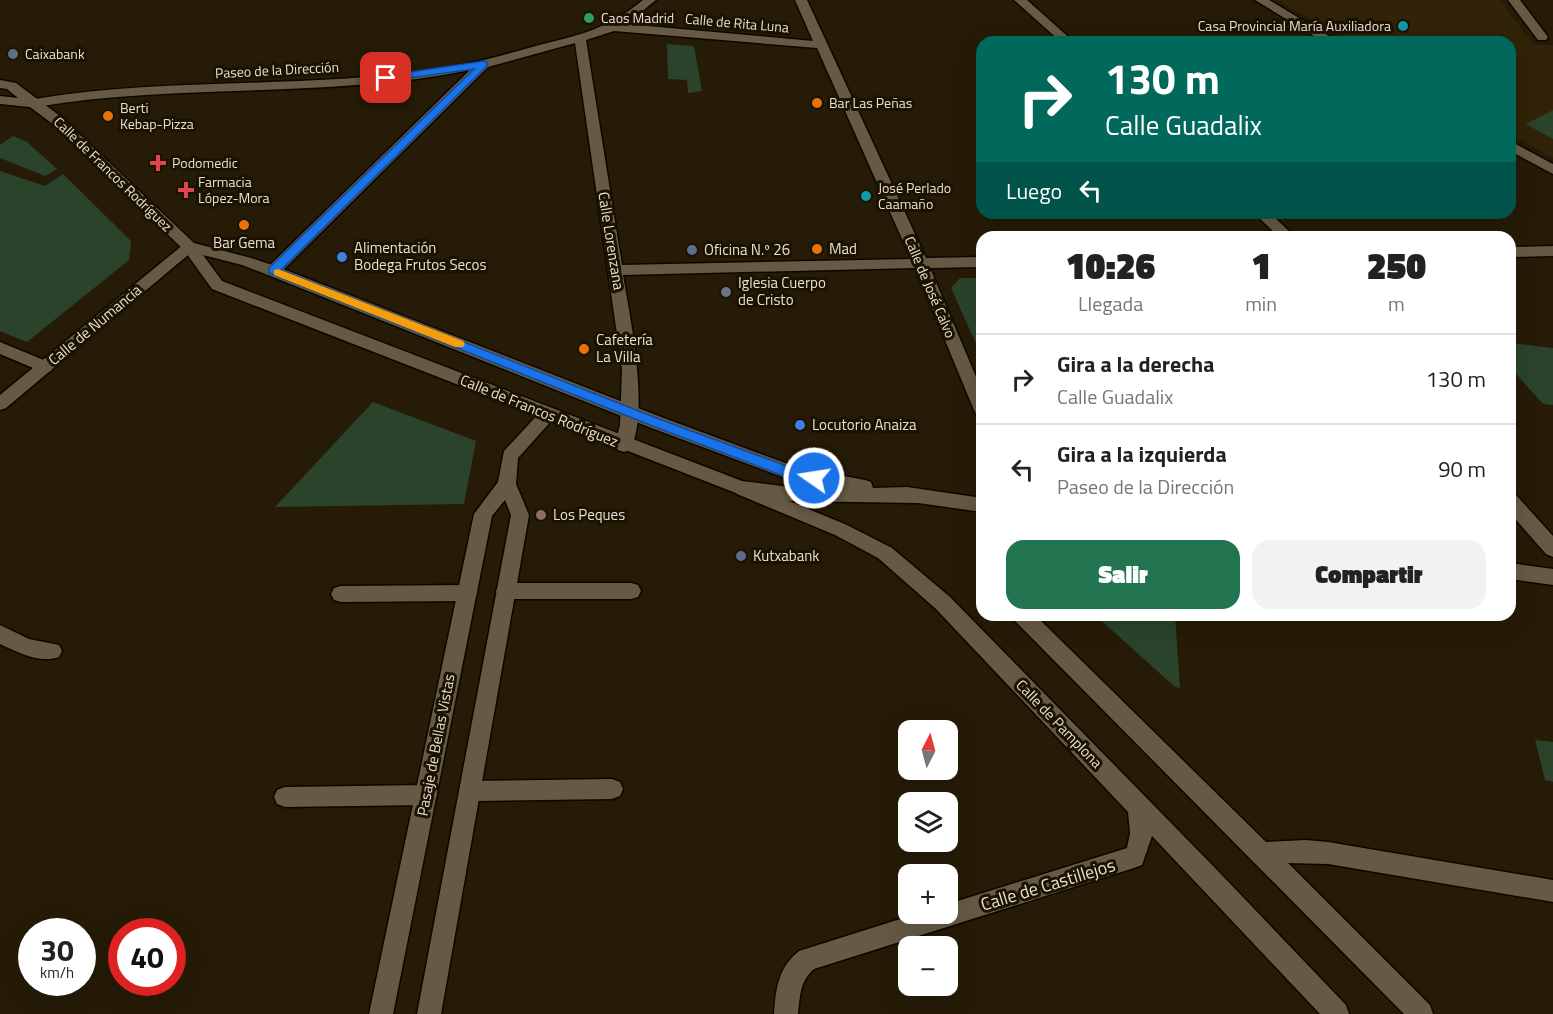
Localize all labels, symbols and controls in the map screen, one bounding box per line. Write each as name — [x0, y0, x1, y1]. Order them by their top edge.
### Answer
place label: Caos Madrid — [601, 7, 674, 28]
street label: Calle de Rita Luna — [684, 8, 790, 37]
marker: Caos Madrid — [582, 11, 596, 25]
place label: Casa Provincial María Auxiliadora — [1198, 15, 1391, 36]
marker: Casa Provincial María Auxiliadora — [1396, 19, 1410, 33]
place label: Caixabank — [25, 43, 85, 64]
text: 130 m — [1105, 46, 1220, 110]
marker: Caixabank — [6, 47, 20, 61]
pin — [360, 52, 411, 103]
street label: Paseo de la Dirección — [214, 56, 340, 83]
icon: right — [1006, 60, 1084, 138]
icon: arrive — [369, 61, 402, 94]
place label: Bar Las Peñas — [829, 92, 912, 113]
marker: Bar Las Peñas — [810, 96, 824, 110]
place label: Berti Kebap-Pizza — [120, 97, 194, 134]
text: Calle Guadalix — [1105, 104, 1262, 145]
marker: Berti Kebap-Pizza — [101, 109, 115, 123]
street label: Calle de Francos Rodríguez — [49, 111, 177, 236]
place label: Podomedic — [172, 152, 238, 173]
marker: Podomedic — [149, 154, 167, 172]
place label: Farmacia López-Mora — [198, 171, 269, 208]
text: Luego — [1006, 174, 1062, 208]
icon: left — [1074, 174, 1107, 207]
place label: José Perlado Caamaño — [878, 177, 951, 214]
marker: Farmacia López-Mora — [179, 183, 193, 197]
marker: José Perlado Caamaño — [859, 189, 873, 203]
street label: Calle Lorenzana — [592, 190, 631, 292]
marker: Bar Gema — [237, 218, 251, 232]
place label: Bar Gema — [213, 231, 276, 254]
street label: Calle de José Calvo — [900, 233, 961, 341]
place label: Alimentación Bodega Frutos Secos — [354, 236, 486, 276]
place label: Mad — [829, 237, 857, 260]
place label: Oficina N.º 26 — [704, 238, 790, 261]
text: 10:26 — [1066, 238, 1155, 293]
text: 1 — [1251, 238, 1271, 293]
text: 250 — [1367, 238, 1426, 293]
marker: Mad — [810, 242, 824, 256]
marker: Oficina N.º 26 — [685, 243, 699, 257]
marker: Alimentación Bodega Frutos Secos — [335, 250, 349, 264]
place label: Iglesia Cuerpo de Cristo — [738, 271, 826, 311]
street label: Calle de Numancia — [43, 278, 147, 371]
marker: Iglesia Cuerpo de Cristo — [719, 285, 733, 299]
text: Llegada — [1078, 288, 1143, 319]
text: min — [1245, 288, 1277, 319]
text: m — [1388, 288, 1405, 319]
place label: Cafetería La Villa — [596, 328, 653, 368]
marker: Cafetería La Villa — [577, 342, 591, 356]
text: Gira a la derecha — [1057, 347, 1214, 381]
text: 130 m — [1426, 362, 1486, 396]
icon: right — [1006, 363, 1039, 396]
street label: Calle de Francos Rodríguez — [457, 368, 622, 453]
text: Calle Guadalix — [1057, 381, 1173, 412]
place label: Locutorio Anaiza — [812, 413, 917, 436]
marker: Locutorio Anaiza — [793, 418, 807, 432]
text: Gira a la izquierda — [1057, 437, 1227, 471]
position arrow — [782, 446, 846, 510]
text: 90 m — [1438, 452, 1486, 486]
icon: left — [1006, 453, 1039, 486]
text: Paseo de la Dirección — [1057, 471, 1234, 502]
place label: Los Peques — [553, 503, 625, 526]
marker: Los Peques — [534, 508, 548, 522]
button: Salir — [1006, 540, 1240, 609]
button: Compartir — [1252, 540, 1486, 609]
place label: Kutxabank — [753, 544, 819, 567]
marker: Kutxabank — [734, 549, 748, 563]
street label: Pasaje de Bellas Vistas — [410, 672, 461, 818]
street label: Calle de Pamplona — [1011, 674, 1108, 774]
north arrow — [898, 720, 958, 780]
map controls — [898, 720, 958, 996]
button: layers — [898, 792, 958, 852]
street label: Calle de Castillejos — [977, 851, 1118, 918]
button: + — [898, 864, 958, 924]
speed limit sign: 40 — [108, 918, 186, 996]
text: 30 — [40, 927, 74, 973]
button: − — [898, 936, 958, 996]
text: km/h — [40, 961, 74, 984]

